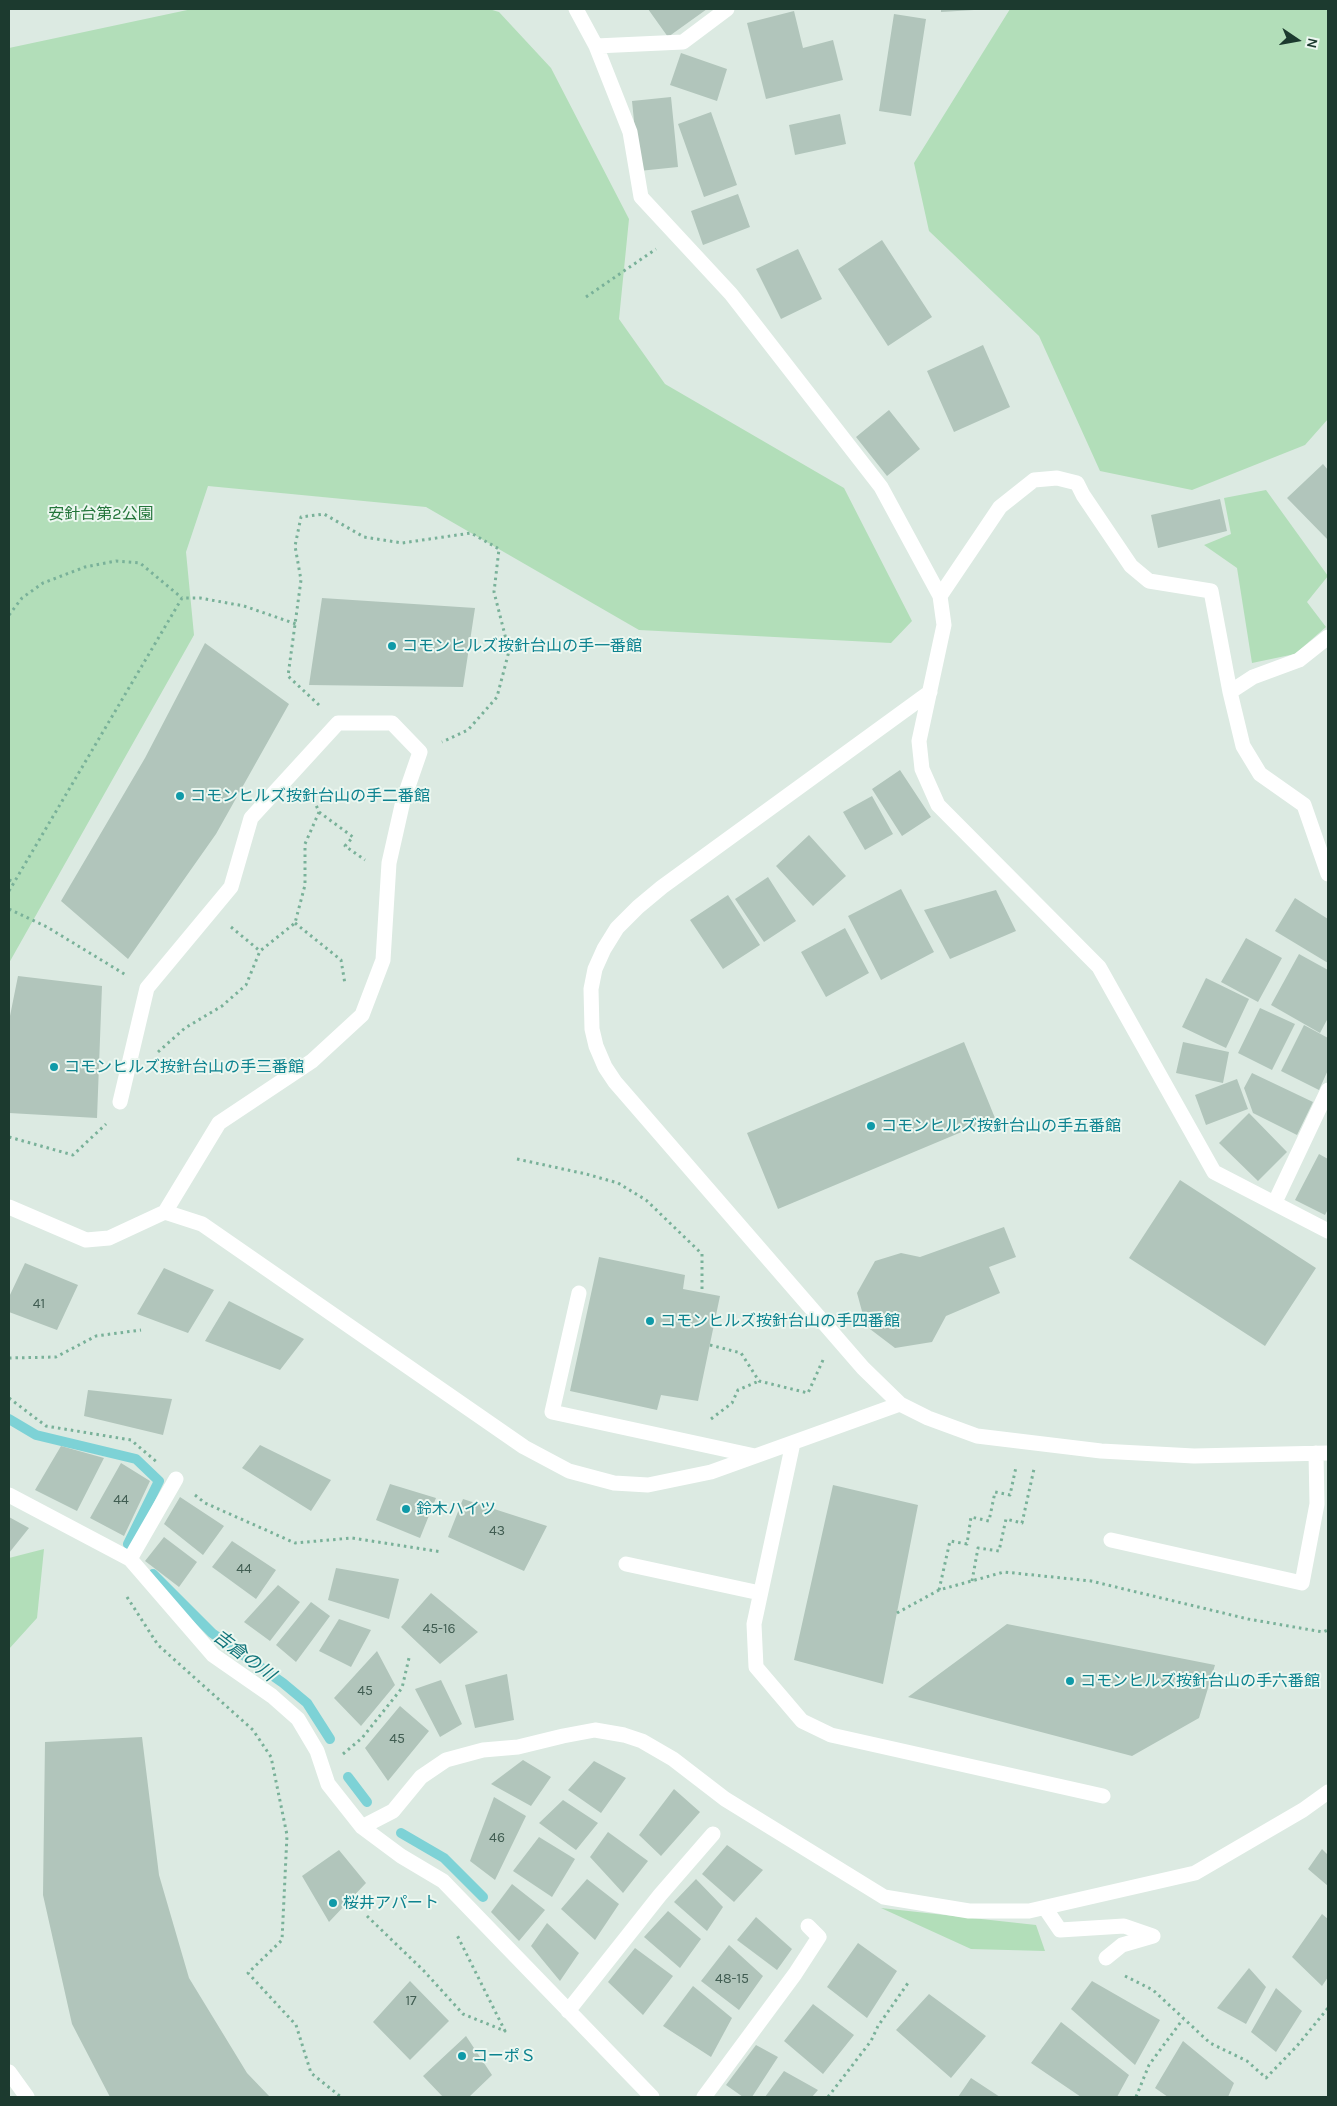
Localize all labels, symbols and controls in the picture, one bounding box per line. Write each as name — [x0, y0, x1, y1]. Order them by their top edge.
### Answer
north arrow — [1272, 15, 1322, 65]
text: N — [1303, 37, 1322, 50]
park label: 安針台第2公園 — [48, 504, 154, 524]
place label: コモンヒルズ按針台山の手一番館 — [402, 636, 642, 656]
marker: コモンヒルズ按針台山の手一番館 — [386, 640, 398, 652]
place label: コモンヒルズ按針台山の手二番館 — [190, 786, 430, 806]
marker: コモンヒルズ按針台山の手二番館 — [174, 790, 186, 802]
place label: コモンヒルズ按針台山の手三番館 — [64, 1057, 304, 1077]
marker: コモンヒルズ按針台山の手三番館 — [48, 1061, 60, 1073]
place label: コモンヒルズ按針台山の手五番館 — [881, 1116, 1121, 1136]
marker: コモンヒルズ按針台山の手五番館 — [865, 1120, 877, 1132]
house number: 41 — [33, 1296, 45, 1312]
place label: コモンヒルズ按針台山の手四番館 — [660, 1311, 900, 1331]
marker: コモンヒルズ按針台山の手四番館 — [644, 1315, 656, 1327]
house number: 44 — [113, 1492, 129, 1508]
place label: 鈴木ハイツ — [416, 1499, 496, 1519]
marker: 鈴木ハイツ — [400, 1503, 412, 1515]
house number: 43 — [489, 1523, 505, 1539]
house number: 44 — [236, 1561, 252, 1577]
house number: 45-16 — [422, 1621, 456, 1637]
water label: 吉倉の川 — [209, 1626, 279, 1686]
place label: コモンヒルズ按針台山の手六番館 — [1080, 1671, 1320, 1691]
marker: コモンヒルズ按針台山の手六番館 — [1064, 1675, 1076, 1687]
house number: 45 — [357, 1683, 373, 1699]
house number: 45 — [389, 1731, 405, 1747]
house number: 46 — [489, 1830, 505, 1846]
place label: 桜井アパート — [343, 1893, 439, 1913]
marker: 桜井アパート — [327, 1897, 339, 1909]
house number: 48-15 — [715, 1971, 749, 1987]
house number: 17 — [405, 1993, 417, 2009]
place label: コーポＳ — [472, 2046, 536, 2066]
marker: コーポＳ — [456, 2050, 468, 2062]

